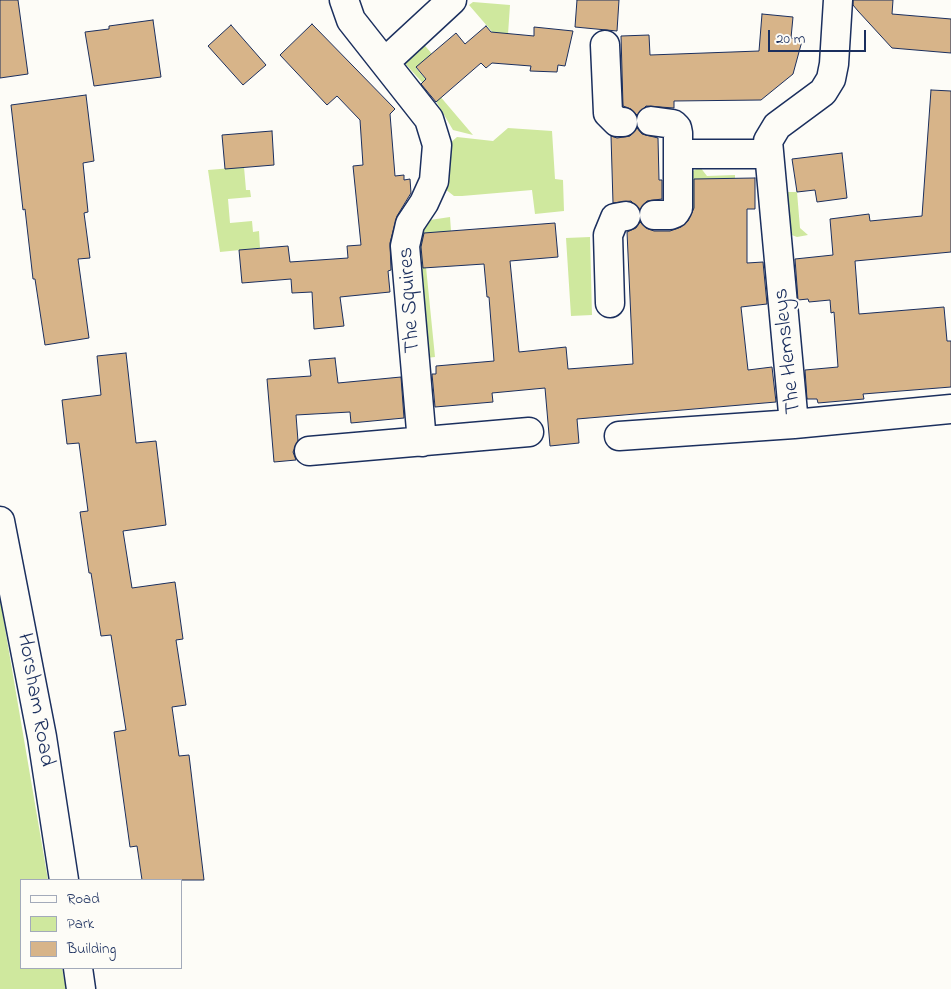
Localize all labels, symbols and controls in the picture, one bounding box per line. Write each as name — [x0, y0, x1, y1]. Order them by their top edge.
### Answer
scale bar — [771, 20, 868, 52]
text: 20 m — [776, 28, 805, 50]
street label: The Squires — [394, 246, 428, 354]
street label: The Hemsleys — [769, 287, 809, 415]
street label: Horsham Road — [9, 631, 59, 769]
legend — [20, 879, 182, 969]
text: Road — [67, 888, 100, 910]
text: Park — [67, 913, 94, 935]
text: Building — [67, 938, 116, 960]

